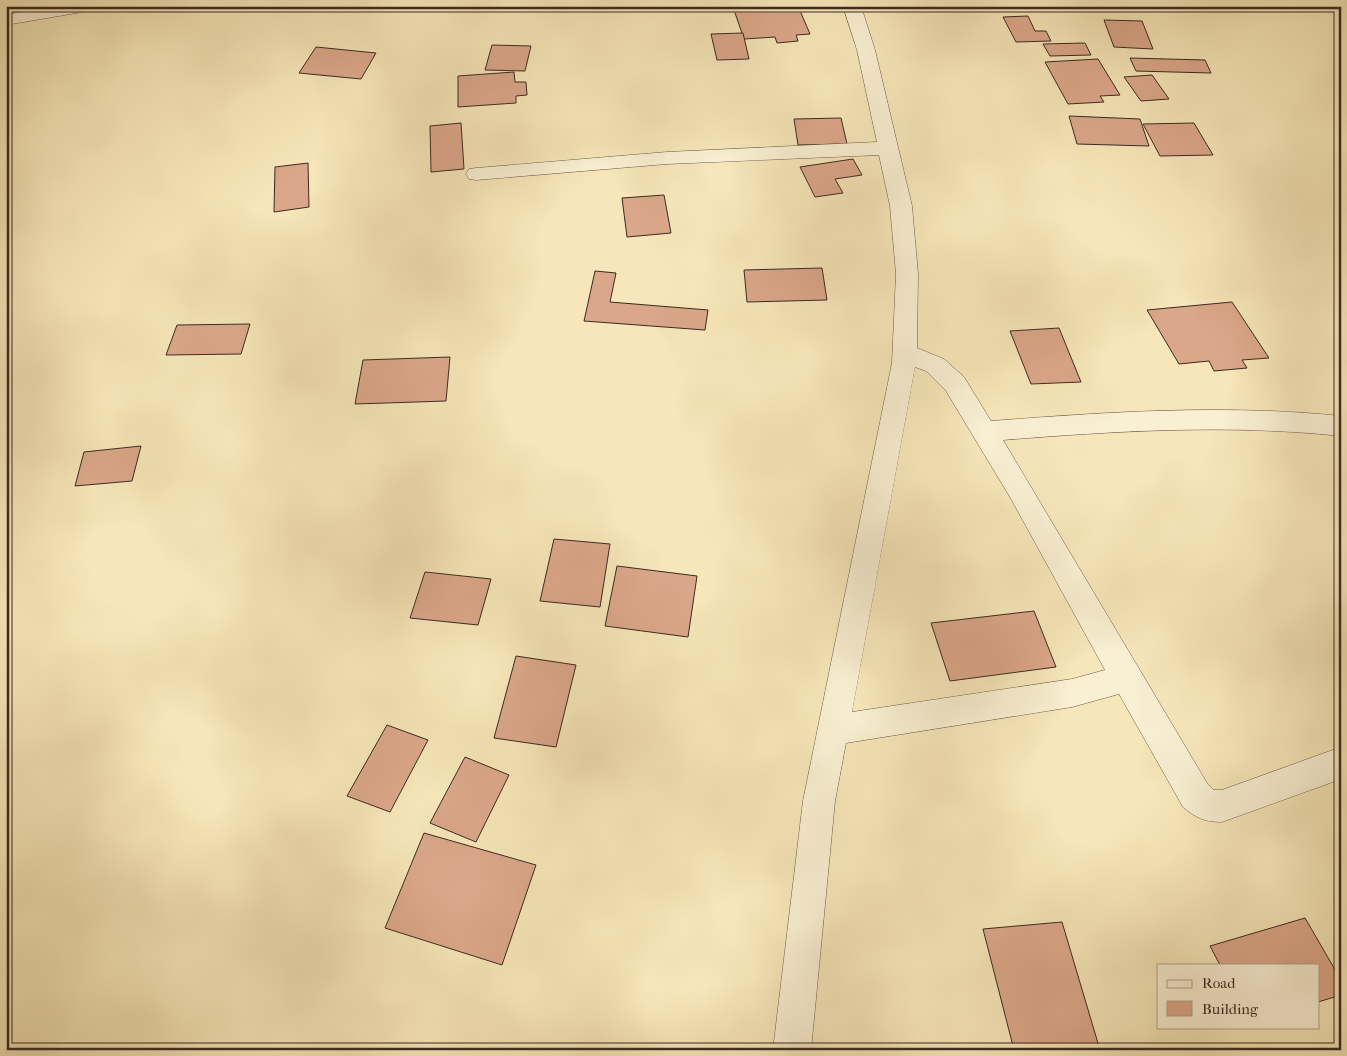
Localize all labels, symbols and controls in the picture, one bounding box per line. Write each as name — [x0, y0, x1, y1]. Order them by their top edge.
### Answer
legend — [1157, 964, 1320, 1028]
text: Road — [1202, 974, 1236, 992]
text: Building — [1202, 1000, 1259, 1018]

